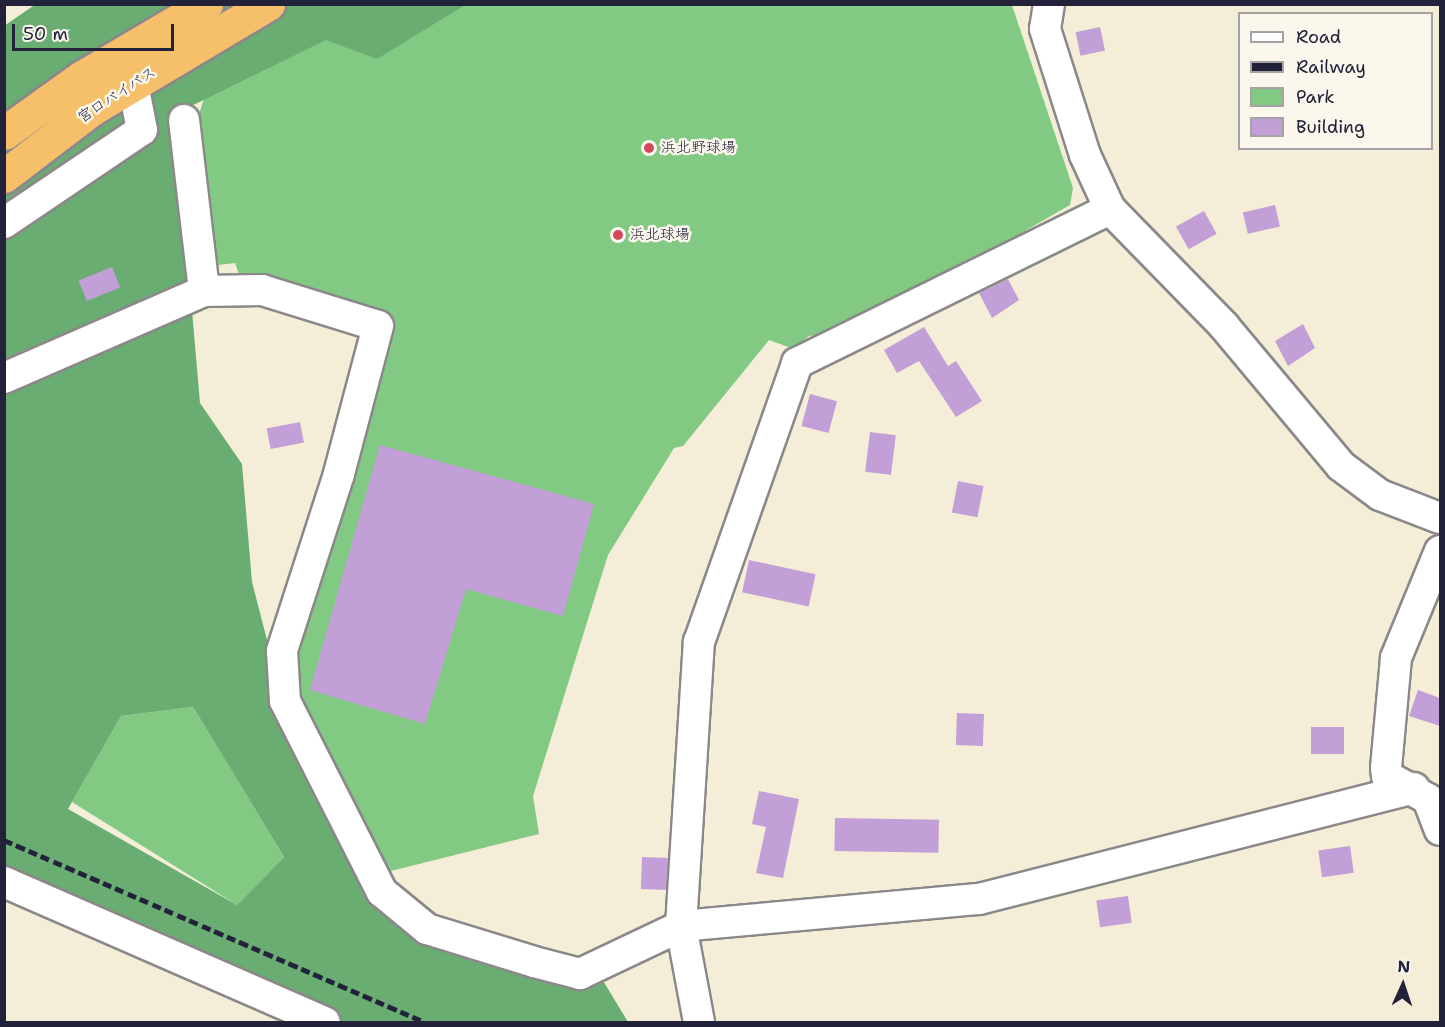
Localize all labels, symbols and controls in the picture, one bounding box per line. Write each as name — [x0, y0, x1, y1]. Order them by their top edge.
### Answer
scale bar — [15, 12, 177, 50]
legend — [1238, 12, 1433, 150]
text: 50 m — [23, 22, 68, 46]
text: Road — [1296, 25, 1341, 49]
text: Railway — [1296, 55, 1366, 79]
street label: 宮口バイパス — [74, 63, 160, 127]
text: Park — [1296, 85, 1335, 109]
text: Building — [1296, 115, 1365, 139]
place label: 浜北野球場 — [661, 139, 736, 157]
marker: 浜北野球場 — [642, 141, 656, 155]
place label: 浜北球場 — [630, 226, 690, 244]
marker: 浜北球場 — [611, 228, 625, 242]
north arrow — [1373, 955, 1433, 1015]
text: N — [1397, 956, 1411, 977]

